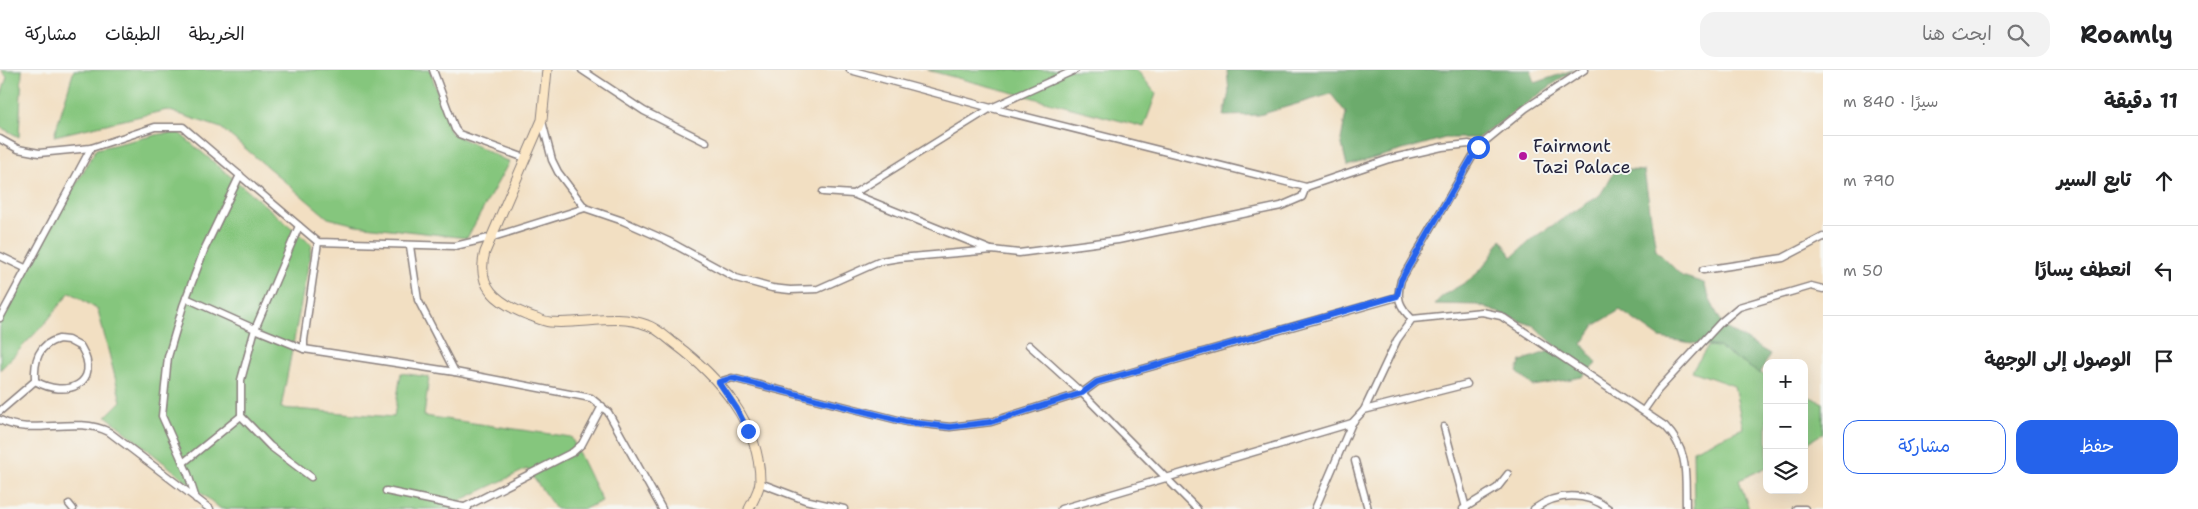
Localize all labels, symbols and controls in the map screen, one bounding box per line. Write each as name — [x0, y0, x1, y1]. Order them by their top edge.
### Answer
search box — [1700, 12, 2050, 57]
text: Roamly — [2080, 19, 2173, 51]
text: ابحث هنا — [1922, 21, 1992, 46]
icon: search — [2004, 21, 2032, 49]
text: مشاركة — [25, 22, 77, 46]
text: الطبقات — [105, 22, 161, 46]
text: الخريطة — [189, 22, 245, 46]
text: 11 دقيقة — [2104, 87, 2178, 115]
text: سيرًا · 840 m — [1843, 91, 1938, 112]
place label: Fairmont Tazi Palace — [1533, 134, 1631, 179]
route start — [1467, 136, 1490, 159]
marker: Fairmont Tazi Palace — [1517, 150, 1529, 162]
text: تابع السير — [2057, 167, 2131, 192]
icon: ahead — [2150, 167, 2178, 195]
text: 790 m — [1843, 170, 1895, 191]
text: انعطف يسارًا — [2035, 257, 2131, 282]
icon: left — [2150, 257, 2178, 285]
text: 50 m — [1843, 260, 1883, 281]
text: الوصول إلى الوجهة — [1984, 347, 2131, 372]
icon: arrive — [2150, 347, 2178, 375]
map controls — [1763, 359, 1808, 494]
button: + — [1763, 359, 1808, 404]
button: − — [1763, 404, 1808, 449]
route end — [737, 420, 760, 443]
button: مشاركة — [1843, 420, 2006, 474]
button: حفظ — [2016, 420, 2178, 474]
button: layers — [1763, 449, 1808, 494]

